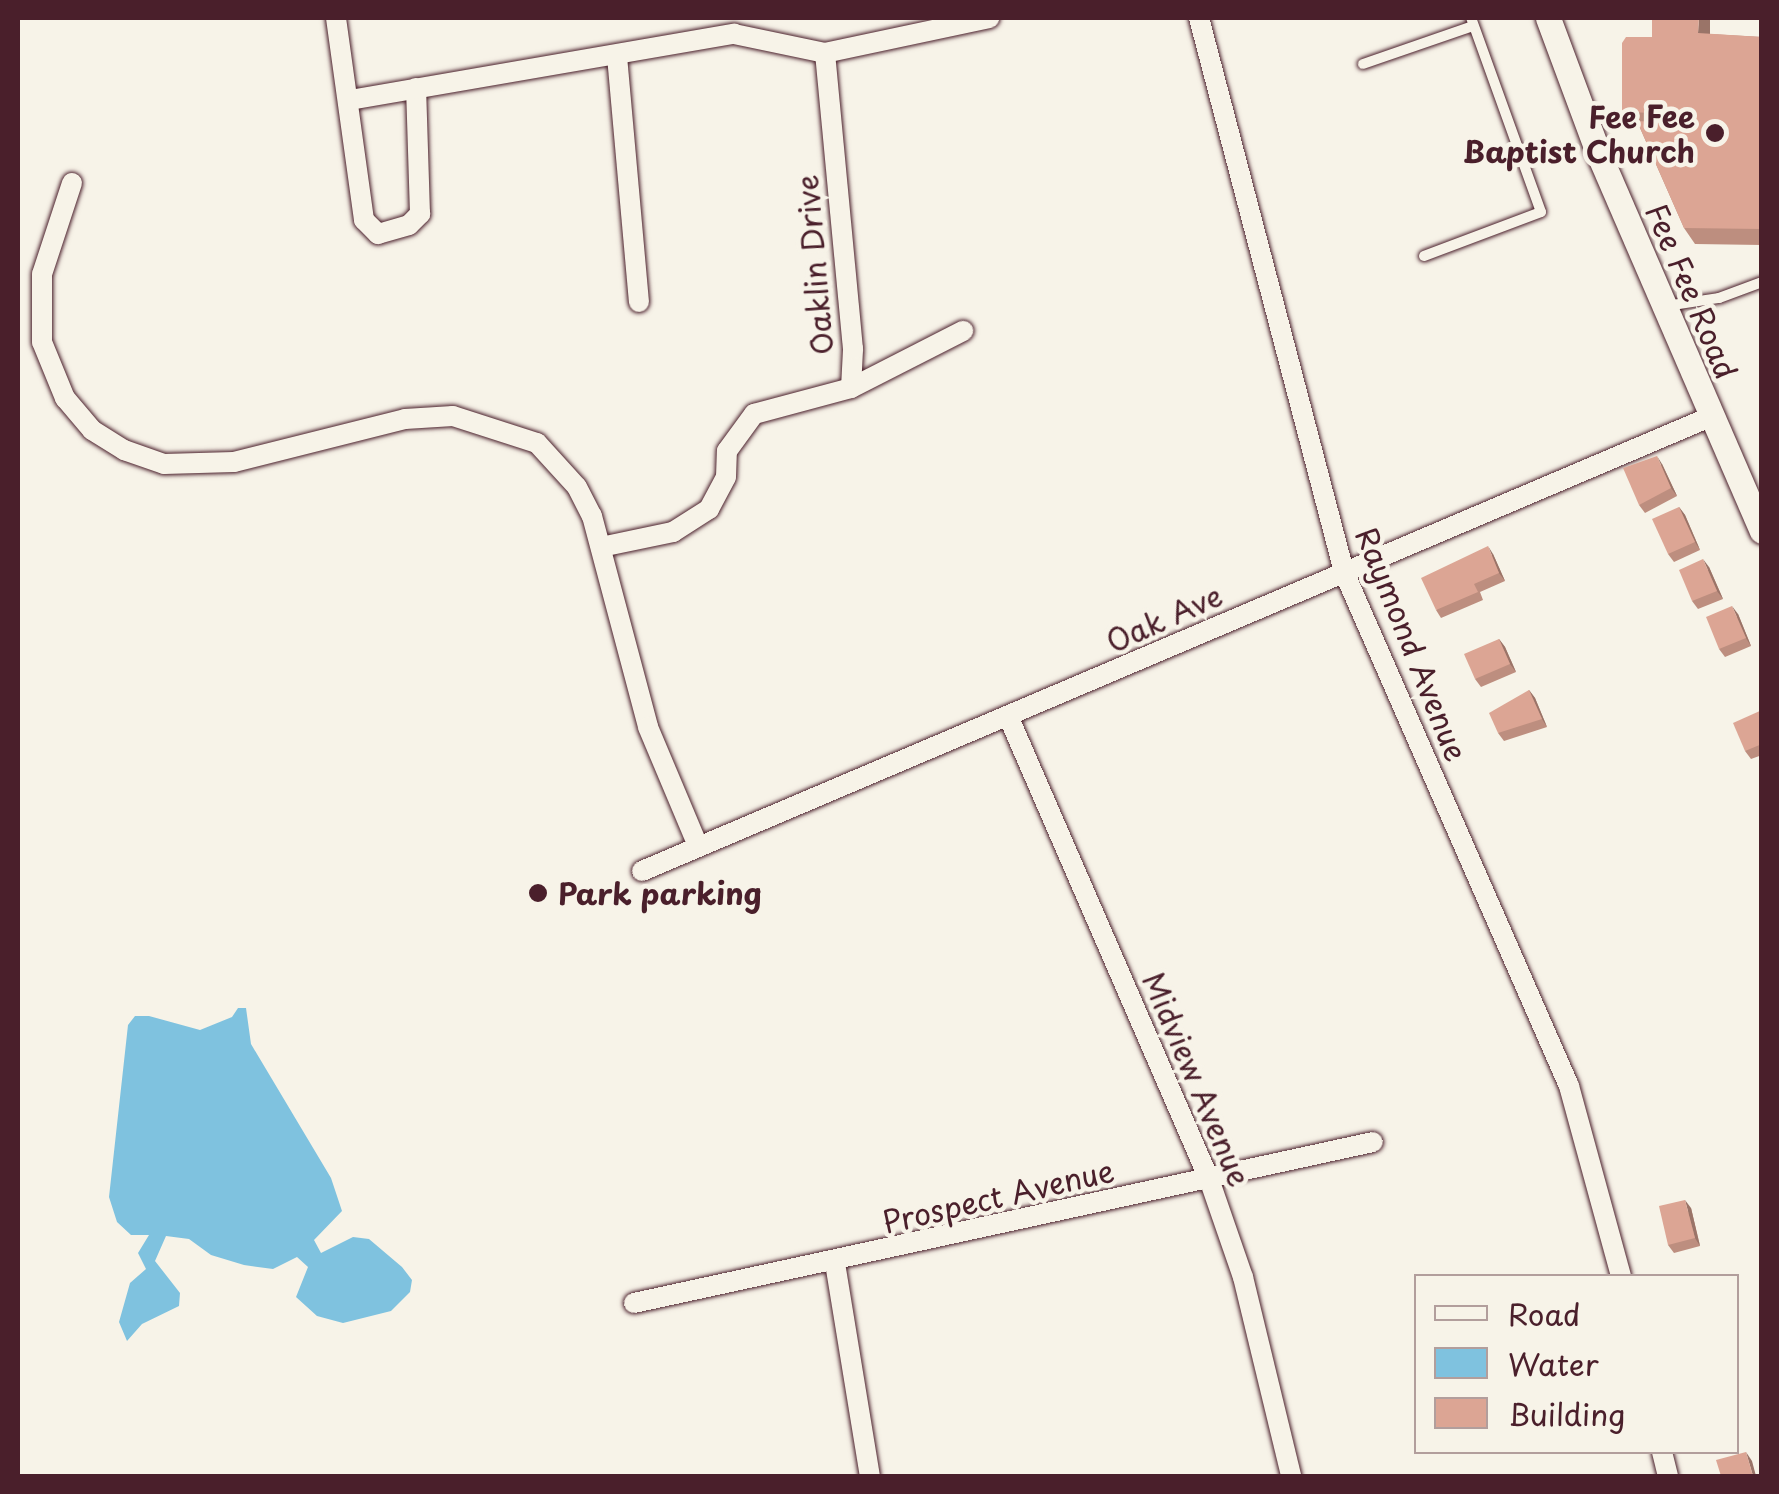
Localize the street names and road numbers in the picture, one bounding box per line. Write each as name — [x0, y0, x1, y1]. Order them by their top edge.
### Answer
street label: Oaklin Drive — [788, 173, 840, 357]
street label: Fee Fee Road — [1639, 197, 1745, 385]
street label: Raymond Avenue — [1349, 522, 1475, 766]
street label: Oak Ave — [1100, 576, 1228, 660]
street label: Midview Avenue — [1136, 967, 1258, 1191]
street label: Prospect Avenue — [879, 1152, 1117, 1240]

